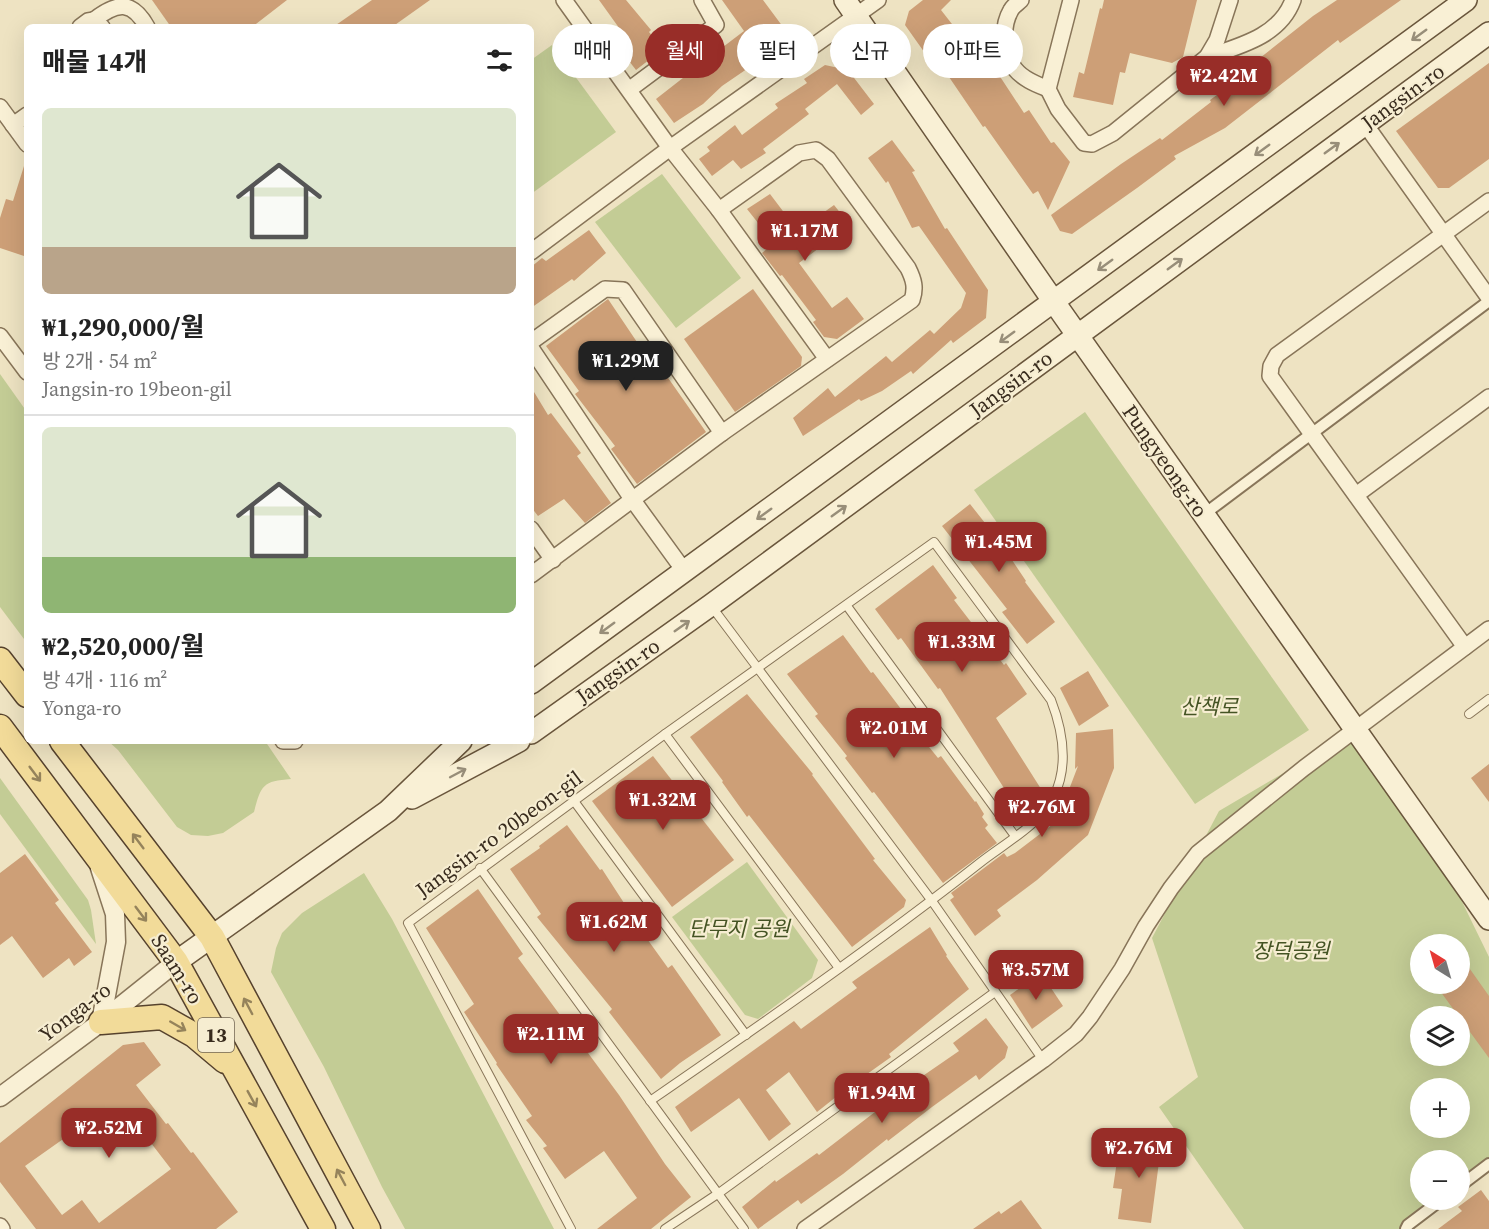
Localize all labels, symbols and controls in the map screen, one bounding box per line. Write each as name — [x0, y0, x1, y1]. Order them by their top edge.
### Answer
chip: 매매 — [552, 24, 633, 78]
chip: 월세 — [645, 24, 725, 78]
chip: 필터 — [737, 24, 818, 78]
chip: 신규 — [830, 24, 911, 78]
chip: 아파트 — [923, 24, 1023, 78]
one-way arrow — [1412, 28, 1428, 41]
text: 매물 14개 — [42, 44, 148, 80]
icon: filters — [483, 44, 516, 77]
pin: ₩2.42M — [1175, 56, 1273, 107]
street label: Jangsin-ro — [1354, 57, 1450, 137]
text: ₩2.42M — [1190, 61, 1258, 89]
one-way arrow — [1324, 142, 1340, 154]
one-way arrow — [1254, 144, 1270, 156]
icon: home — [225, 147, 333, 255]
pin: ₩1.17M — [756, 211, 854, 262]
text: ₩1.17M — [771, 216, 839, 244]
one-way arrow — [1167, 257, 1183, 270]
one-way arrow — [1097, 259, 1113, 271]
text: ₩1,290,000/월 — [42, 309, 204, 345]
one-way arrow — [999, 331, 1015, 343]
pin: ₩1.29M — [577, 341, 675, 392]
street label: Jangsin-ro — [962, 344, 1058, 424]
text: ₩1.29M — [592, 346, 660, 374]
text: 방 2개 · 54 m² — [42, 347, 157, 375]
text: Jangsin-ro 19beon-gil — [42, 375, 232, 403]
street label: Pungyeong-ro — [1116, 399, 1215, 523]
icon: home — [225, 466, 333, 574]
one-way arrow — [831, 505, 847, 517]
one-way arrow — [757, 507, 773, 520]
pin: ₩1.45M — [950, 522, 1048, 573]
text: ₩1.45M — [965, 527, 1033, 555]
one-way arrow — [673, 620, 689, 632]
one-way arrow — [599, 622, 615, 634]
pin: ₩1.33M — [913, 622, 1011, 673]
text: ₩1.33M — [928, 627, 996, 655]
text: ₩2,520,000/월 — [42, 628, 204, 664]
street label: Jangsin-ro — [569, 631, 665, 711]
text: 방 4개 · 116 m² — [42, 666, 167, 694]
park label: 산책로 — [1180, 692, 1240, 721]
text: Yonga-ro — [42, 694, 121, 722]
pin: ₩2.01M — [845, 708, 943, 759]
text: ₩2.01M — [860, 713, 928, 741]
street label: Jangsin-ro 20beon-gil — [409, 763, 588, 904]
one-way arrow — [29, 766, 42, 782]
one-way arrow — [449, 767, 467, 779]
pin: ₩1.32M — [614, 780, 712, 831]
text: ₩1.32M — [629, 785, 697, 813]
pin: ₩2.76M — [993, 787, 1091, 838]
text: ₩2.76M — [1008, 792, 1076, 820]
one-way arrow — [132, 833, 144, 849]
pin: ₩1.62M — [565, 902, 663, 953]
one-way arrow — [135, 906, 147, 922]
text: ₩1.62M — [580, 907, 648, 935]
park label: 단무지 공원 — [688, 914, 791, 943]
street label: Saam-ro — [145, 928, 210, 1009]
north arrow — [1410, 934, 1470, 994]
map controls — [1410, 934, 1470, 1210]
park label: 장덕공원 — [1252, 936, 1331, 965]
pin: ₩3.57M — [987, 950, 1085, 1001]
text: ₩3.57M — [1002, 955, 1070, 983]
street label: Yonga-ro — [33, 975, 117, 1048]
one-way arrow — [242, 997, 253, 1015]
button: layers — [1410, 1006, 1470, 1066]
pin: ₩2.11M — [502, 1014, 600, 1065]
road number: 13 — [198, 1018, 234, 1052]
text: ₩2.11M — [517, 1019, 585, 1047]
one-way arrow — [169, 1020, 186, 1032]
pin: ₩1.94M — [833, 1073, 931, 1124]
text: ₩1.94M — [848, 1078, 916, 1106]
button: + — [1410, 1078, 1470, 1138]
one-way arrow — [247, 1090, 258, 1108]
pin: ₩2.52M — [60, 1108, 158, 1159]
text: ₩2.52M — [75, 1113, 143, 1141]
pin: ₩2.76M — [1090, 1128, 1188, 1179]
text: ₩2.76M — [1105, 1133, 1173, 1161]
button: − — [1410, 1150, 1470, 1210]
one-way arrow — [335, 1169, 346, 1187]

